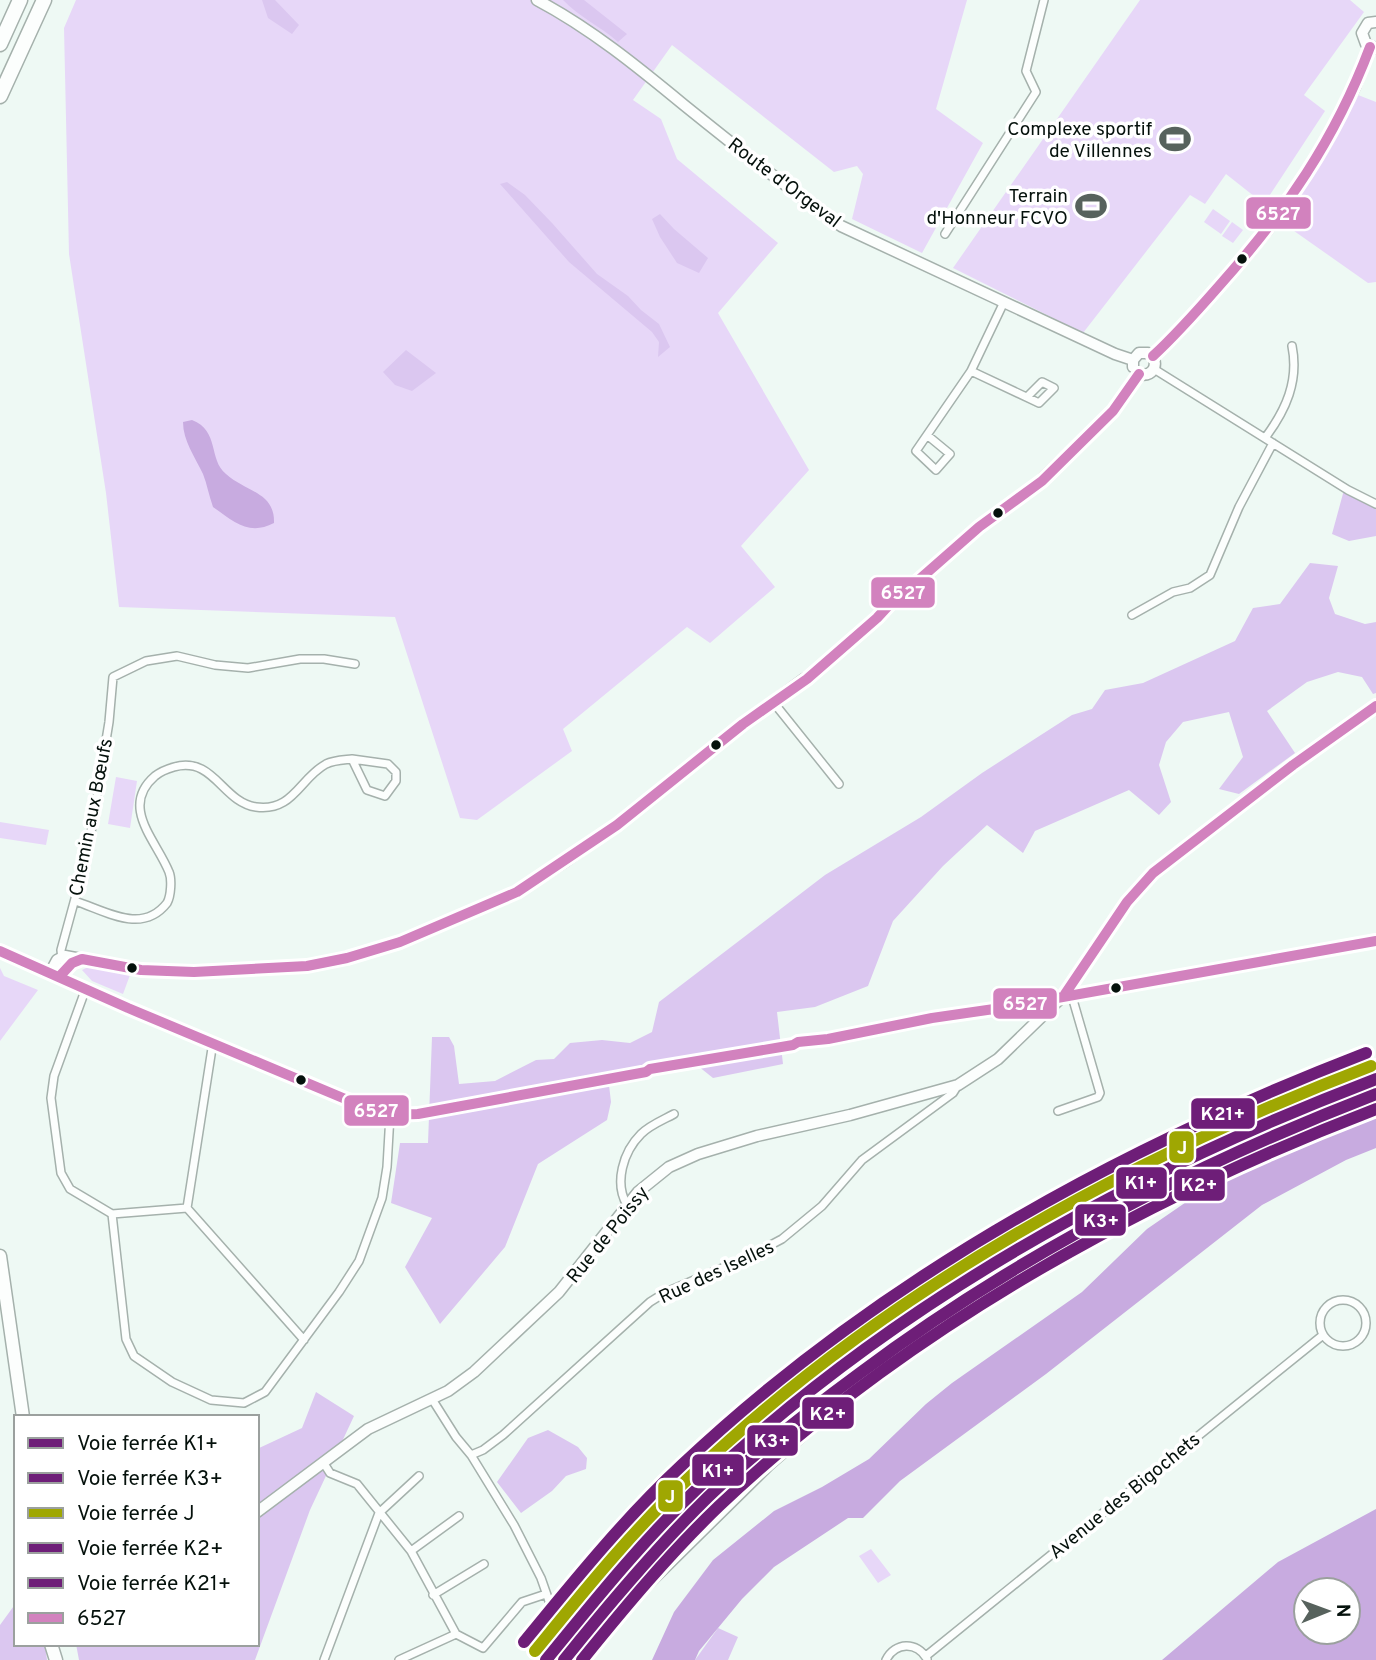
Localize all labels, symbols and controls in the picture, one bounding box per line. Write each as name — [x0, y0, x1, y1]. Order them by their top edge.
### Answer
place label: Complexe sportif de Villennes — [1007, 118, 1153, 164]
sports icon: Complexe sportif de Villennes — [1158, 122, 1192, 156]
street label: Route d'Orgeval — [722, 133, 845, 234]
place label: Terrain d'Honneur FCVO — [926, 185, 1068, 231]
sports icon: Terrain d'Honneur FCVO — [1074, 189, 1108, 223]
line badge: 6527 — [1245, 196, 1312, 230]
text: 6527 — [1256, 203, 1300, 227]
unlabelled marker — [1235, 252, 1249, 266]
unlabelled marker — [991, 506, 1005, 520]
line badge: 6527 — [870, 576, 936, 609]
text: 6527 — [881, 582, 925, 606]
street label: Chemin aux Bœufs — [65, 737, 119, 898]
unlabelled marker — [709, 738, 723, 752]
unlabelled marker — [125, 961, 139, 975]
unlabelled marker — [1109, 981, 1123, 995]
line badge: 6527 — [992, 987, 1058, 1020]
text: 6527 — [1003, 993, 1047, 1017]
unlabelled marker — [294, 1073, 308, 1087]
line badge: 6527 — [343, 1094, 410, 1127]
line badge: K21+ — [1190, 1097, 1256, 1130]
text: 6527 — [354, 1100, 398, 1124]
text: K21+ — [1201, 1103, 1245, 1127]
line badge: J — [1168, 1130, 1195, 1164]
text: J — [1177, 1137, 1187, 1161]
line badge: K1+ — [1115, 1166, 1168, 1200]
line badge: K2+ — [1173, 1168, 1226, 1202]
text: K1+ — [1125, 1172, 1157, 1196]
text: K2+ — [1180, 1174, 1218, 1198]
street label: Rue de Poissy — [562, 1182, 655, 1289]
line badge: K3+ — [1074, 1203, 1127, 1237]
text: K3+ — [1083, 1210, 1119, 1234]
street label: Rue des Iselles — [655, 1236, 778, 1310]
line badge: K2+ — [801, 1396, 855, 1430]
text: K2+ — [809, 1403, 847, 1427]
legend — [14, 1415, 259, 1646]
line badge: K3+ — [746, 1424, 799, 1457]
street label: Avenue des Bigochets — [1045, 1428, 1206, 1565]
text: K3+ — [754, 1430, 790, 1454]
text: Voie ferrée K1+ — [77, 1431, 218, 1458]
line badge: K1+ — [691, 1453, 745, 1487]
text: K1+ — [702, 1460, 734, 1484]
text: Voie ferrée K3+ — [77, 1466, 223, 1493]
line badge: J — [657, 1479, 684, 1513]
text: J — [665, 1486, 675, 1510]
text: Voie ferrée J — [77, 1501, 195, 1528]
text: Voie ferrée K2+ — [77, 1536, 223, 1563]
text: Voie ferrée K21+ — [77, 1571, 231, 1598]
north arrow — [1292, 1576, 1362, 1646]
text: N — [1330, 1604, 1354, 1618]
text: 6527 — [77, 1606, 126, 1633]

